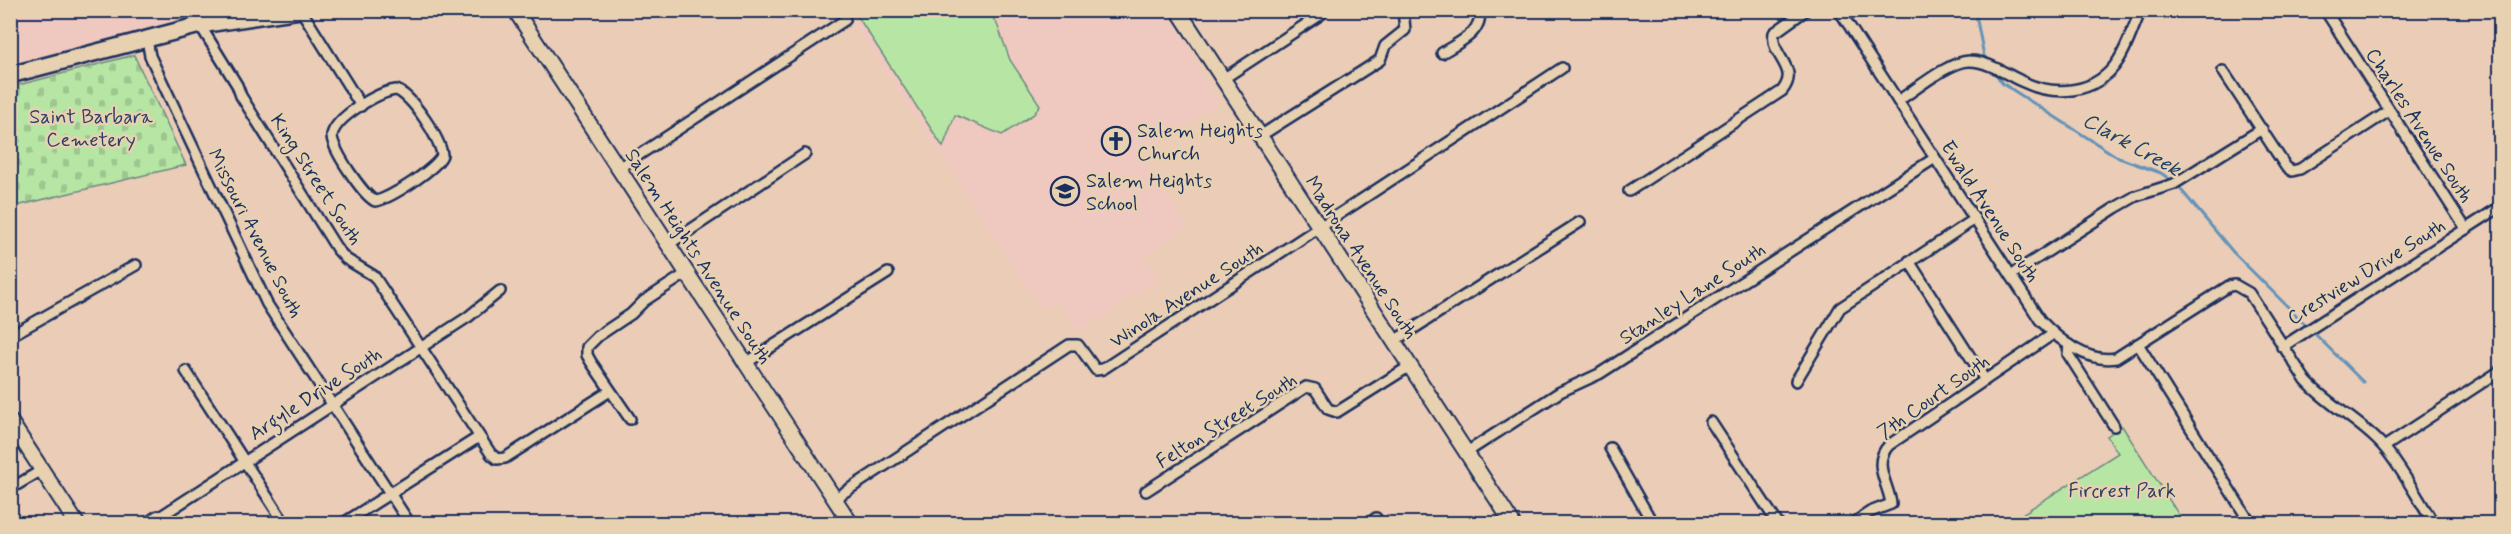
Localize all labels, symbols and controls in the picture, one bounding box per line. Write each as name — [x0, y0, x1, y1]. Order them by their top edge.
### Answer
street label: Charles Avenue South — [2358, 43, 2479, 209]
park label: Saint Barbara Cemetery — [29, 104, 154, 154]
water label: Clark Creek — [2077, 106, 2187, 184]
street label: King Street South — [262, 109, 368, 251]
place label: Salem Heights Church — [1137, 118, 1263, 168]
church icon: Salem Heights Church — [1100, 125, 1132, 157]
street label: Ewald Avenue South — [1934, 136, 2046, 288]
street label: Missouri Avenue South — [200, 144, 309, 323]
street label: Salem Heights Avenue South — [618, 144, 778, 370]
place label: Salem Heights School — [1086, 168, 1212, 218]
street label: Madrona Avenue South — [1298, 171, 1424, 345]
school or university icon: Salem Heights School — [1049, 175, 1081, 207]
street label: Crestview Drive South — [2282, 213, 2451, 332]
street label: Winola Avenue South — [1105, 235, 1269, 355]
street label: Stanley Lane South — [1614, 237, 1771, 352]
street label: Argyle Drive South — [244, 341, 389, 449]
street label: 7th Court South — [1872, 349, 1995, 446]
street label: Felton Street South — [1151, 367, 1302, 476]
park label: Fircrest Park — [2068, 478, 2176, 505]

